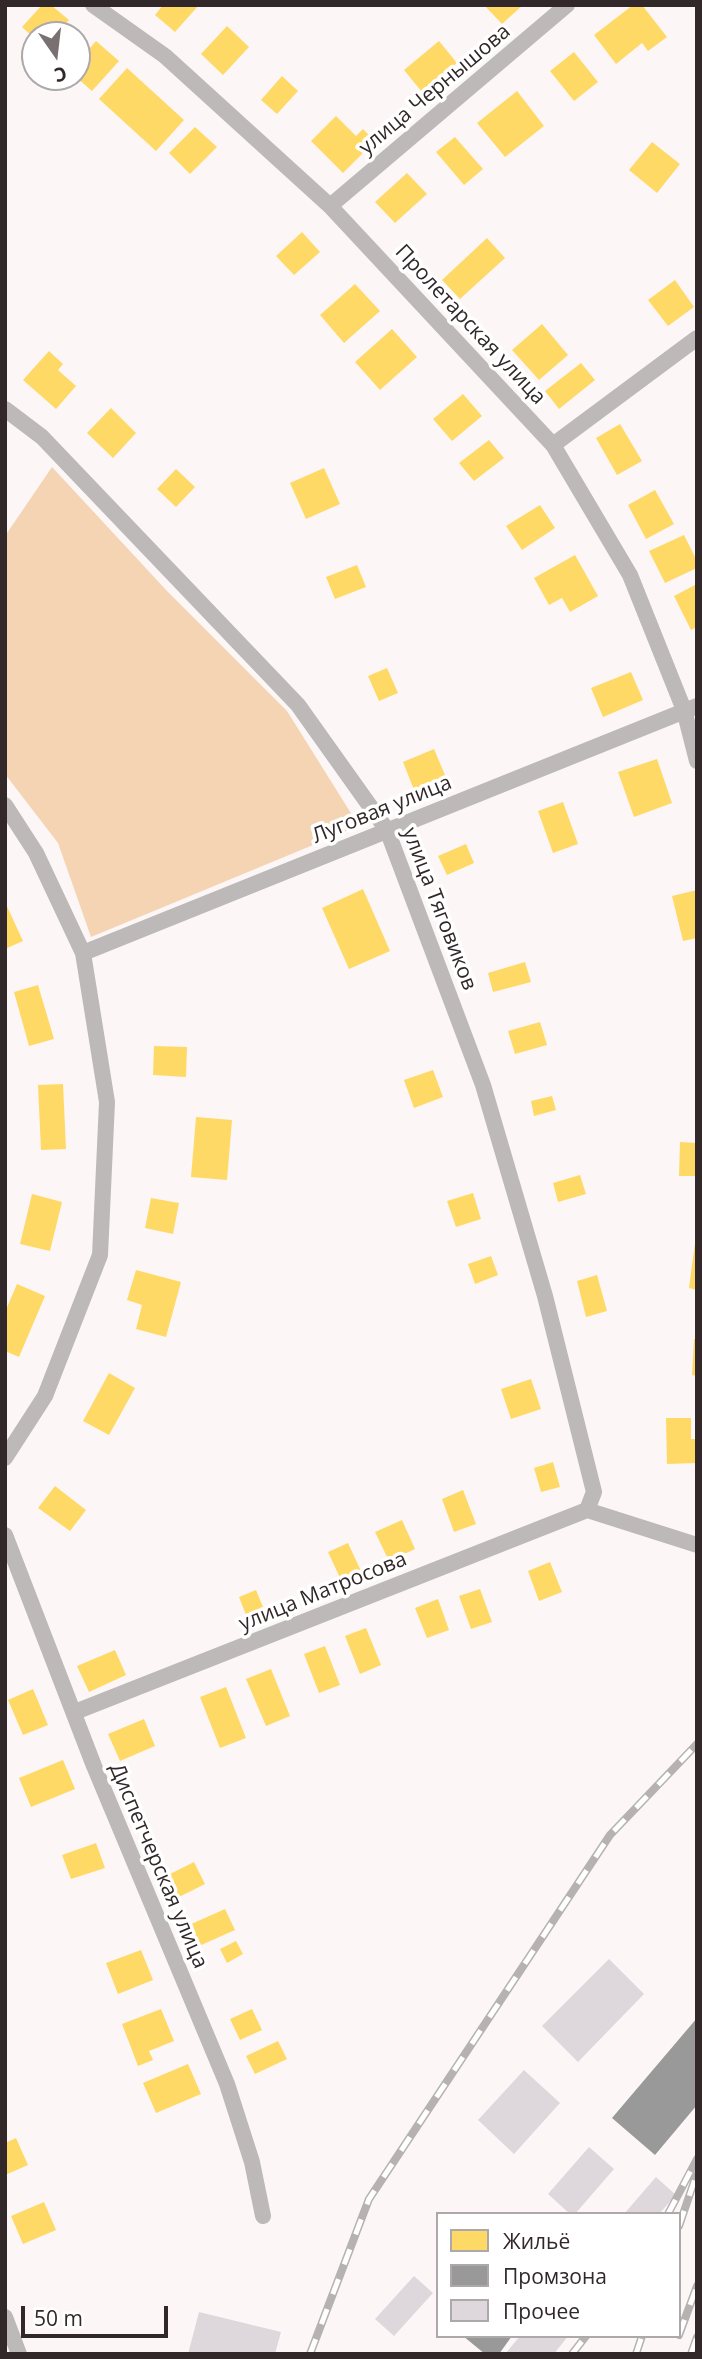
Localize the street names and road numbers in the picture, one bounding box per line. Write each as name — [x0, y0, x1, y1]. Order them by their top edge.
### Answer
street label: улица Чернышова — [354, 19, 516, 161]
street label: Пролетарская улица — [389, 240, 551, 410]
street label: Луговая улица — [308, 771, 456, 849]
street label: улица Тяговиков — [396, 824, 482, 994]
street label: улица Матросова — [236, 1547, 410, 1637]
street label: Диспетчерская улица — [103, 1760, 213, 1972]

